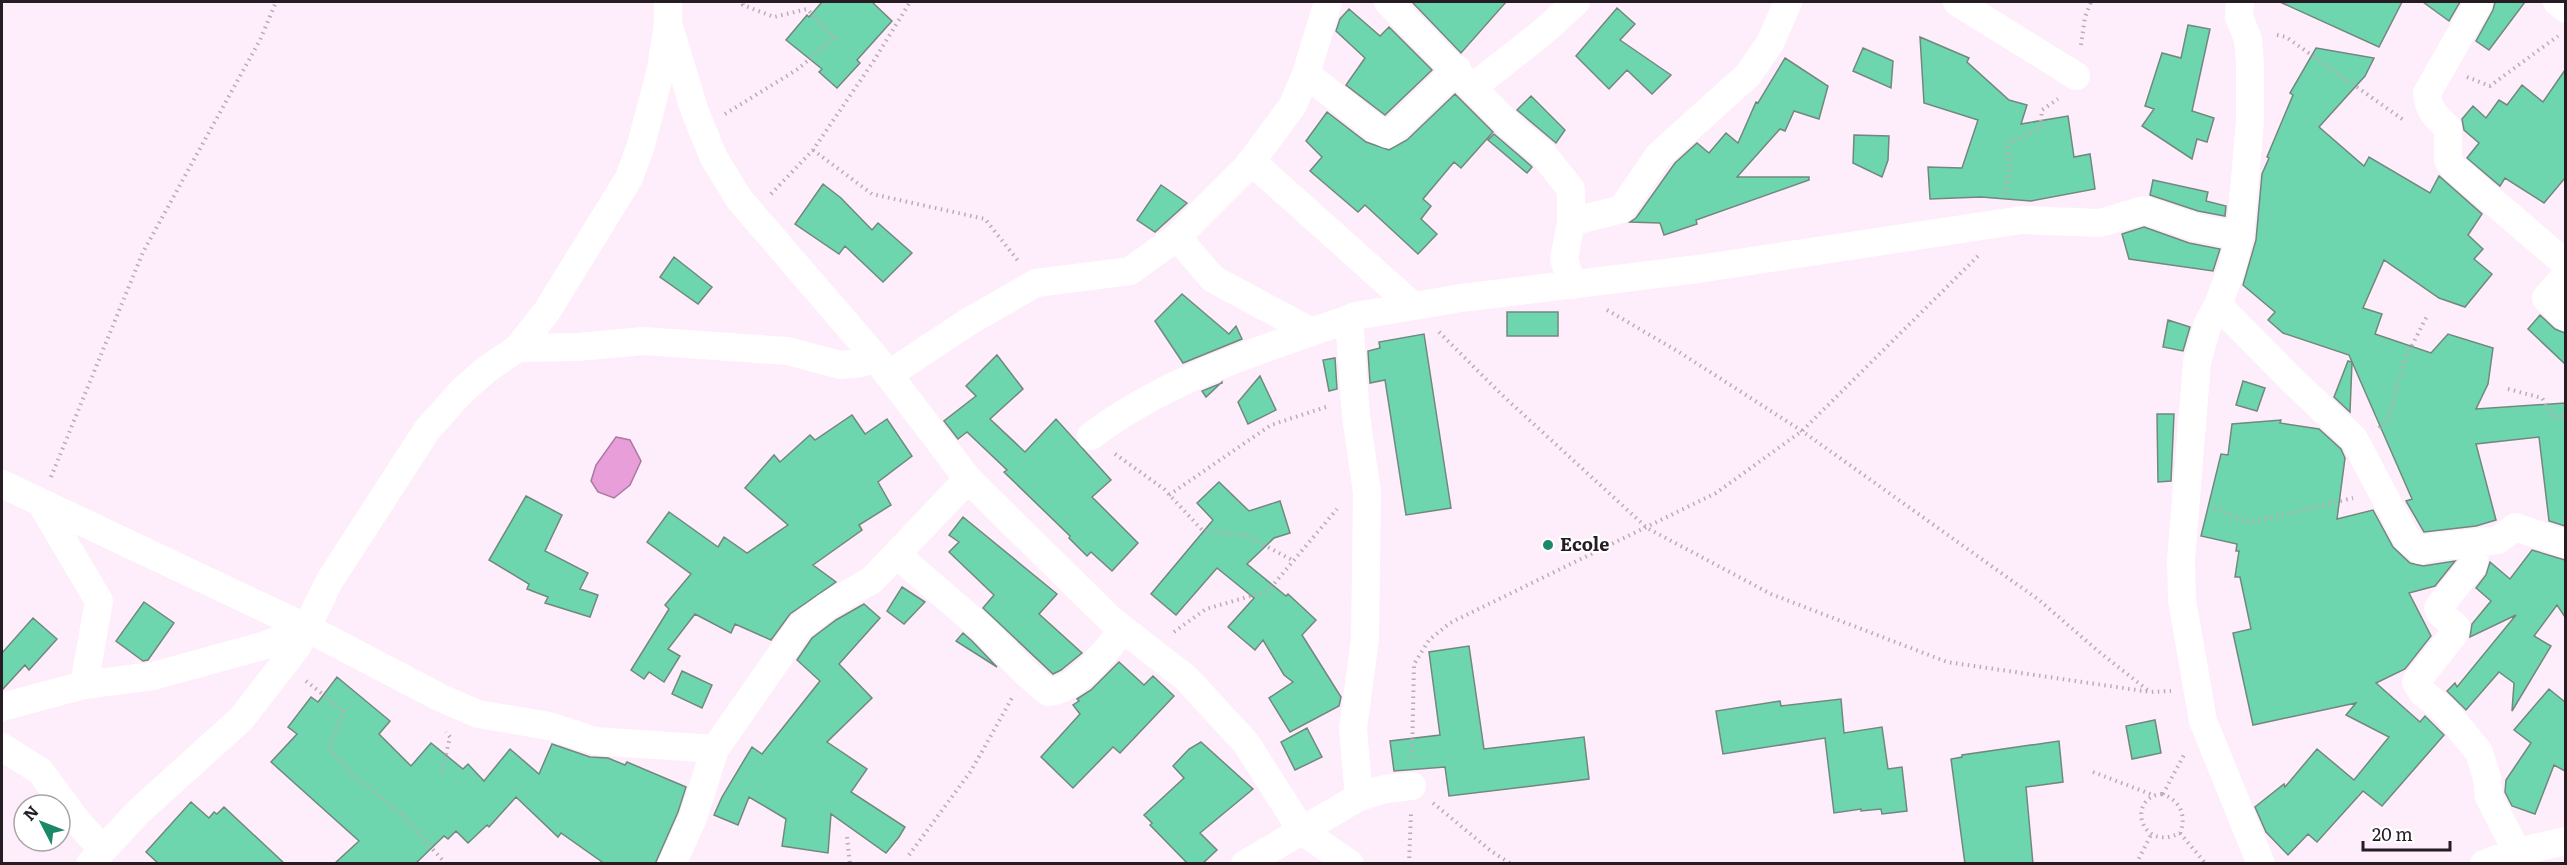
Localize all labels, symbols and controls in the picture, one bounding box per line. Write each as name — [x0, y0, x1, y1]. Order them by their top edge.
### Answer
place label: Ecole — [1560, 530, 1609, 557]
marker: Ecole — [1541, 538, 1555, 552]
north arrow — [12, 793, 72, 853]
text: N — [17, 799, 44, 825]
scale bar — [2363, 814, 2450, 852]
text: 20 m — [2372, 820, 2413, 847]

